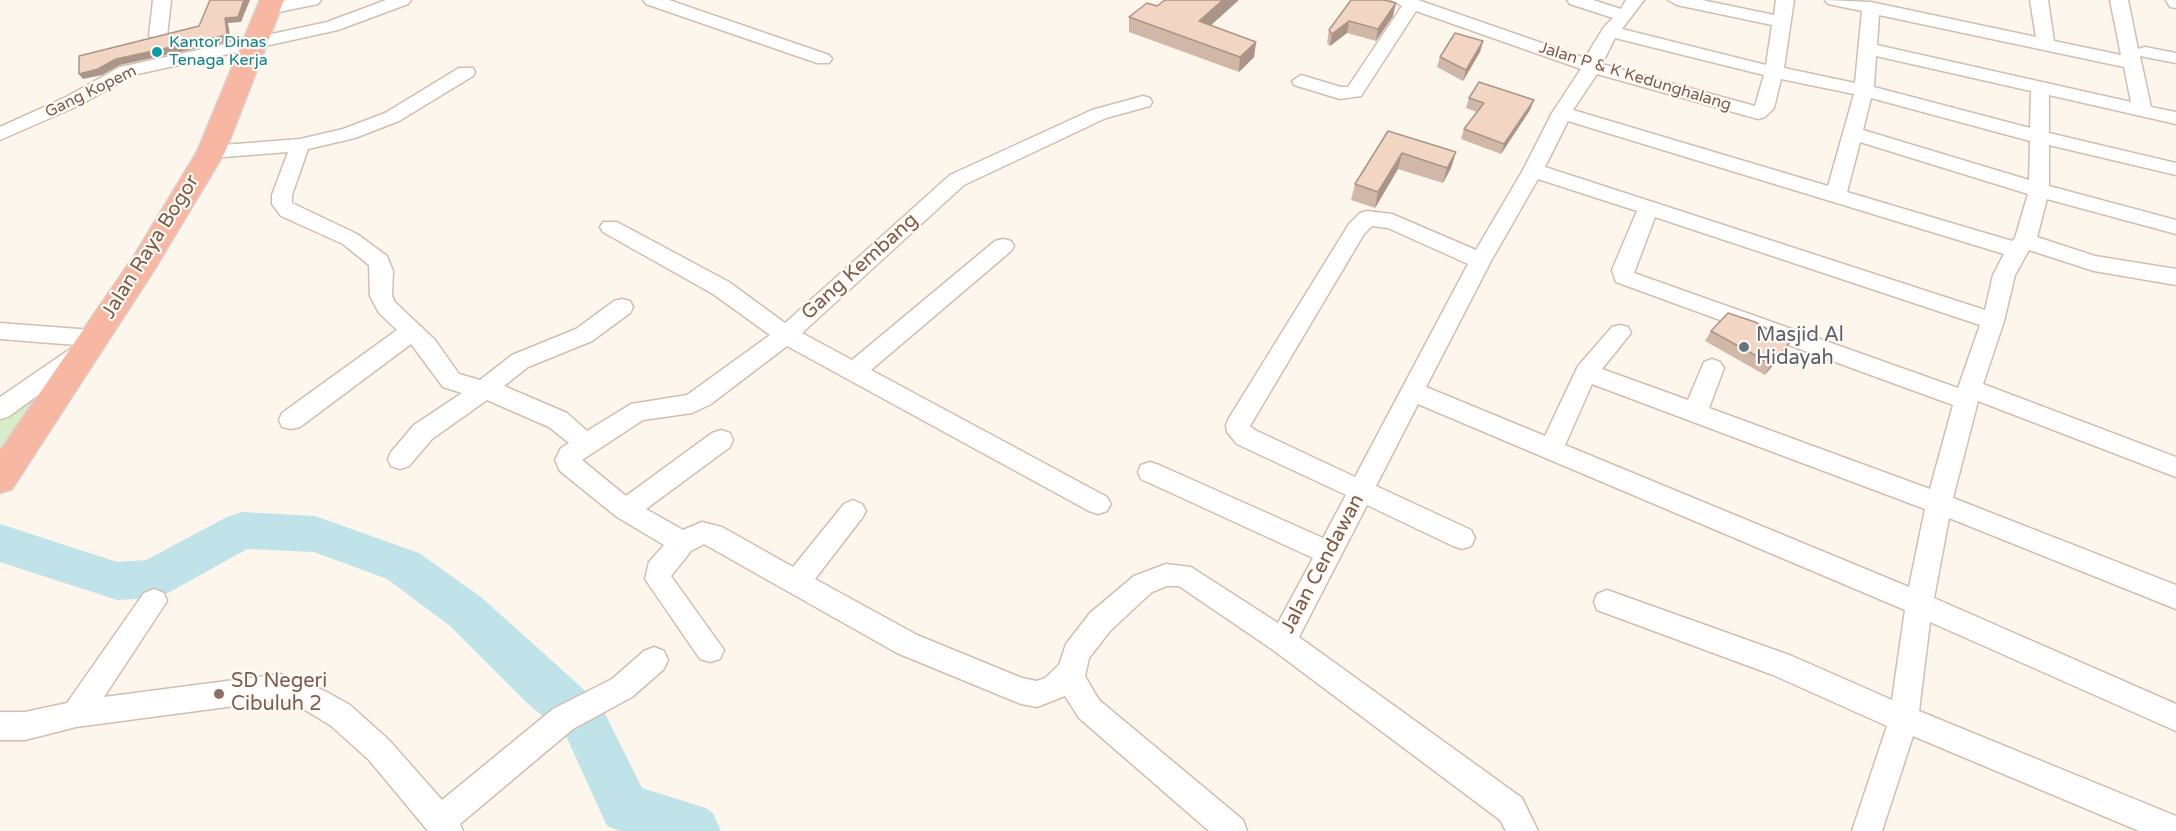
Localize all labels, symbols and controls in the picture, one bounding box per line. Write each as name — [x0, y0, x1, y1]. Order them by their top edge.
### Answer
place label: Kantor Dinas Tenaga Kerja — [169, 33, 268, 71]
street label: Jalan P & K Kedunghalang — [1537, 39, 1733, 115]
marker: Kantor Dinas Tenaga Kerja — [150, 45, 164, 59]
street label: Gang Kopem — [42, 62, 140, 122]
street label: Jalan Raya Bogor — [97, 171, 205, 323]
street label: Gang Kembang — [797, 209, 923, 325]
place label: Masjid Al Hidayah — [1756, 324, 1844, 371]
marker: Masjid Al Hidayah — [1737, 340, 1751, 354]
street label: Jalan Cendawan — [1276, 490, 1370, 638]
place label: SD Negeri Cibuluh 2 — [231, 670, 327, 717]
marker: SD Negeri Cibuluh 2 — [212, 687, 226, 701]

